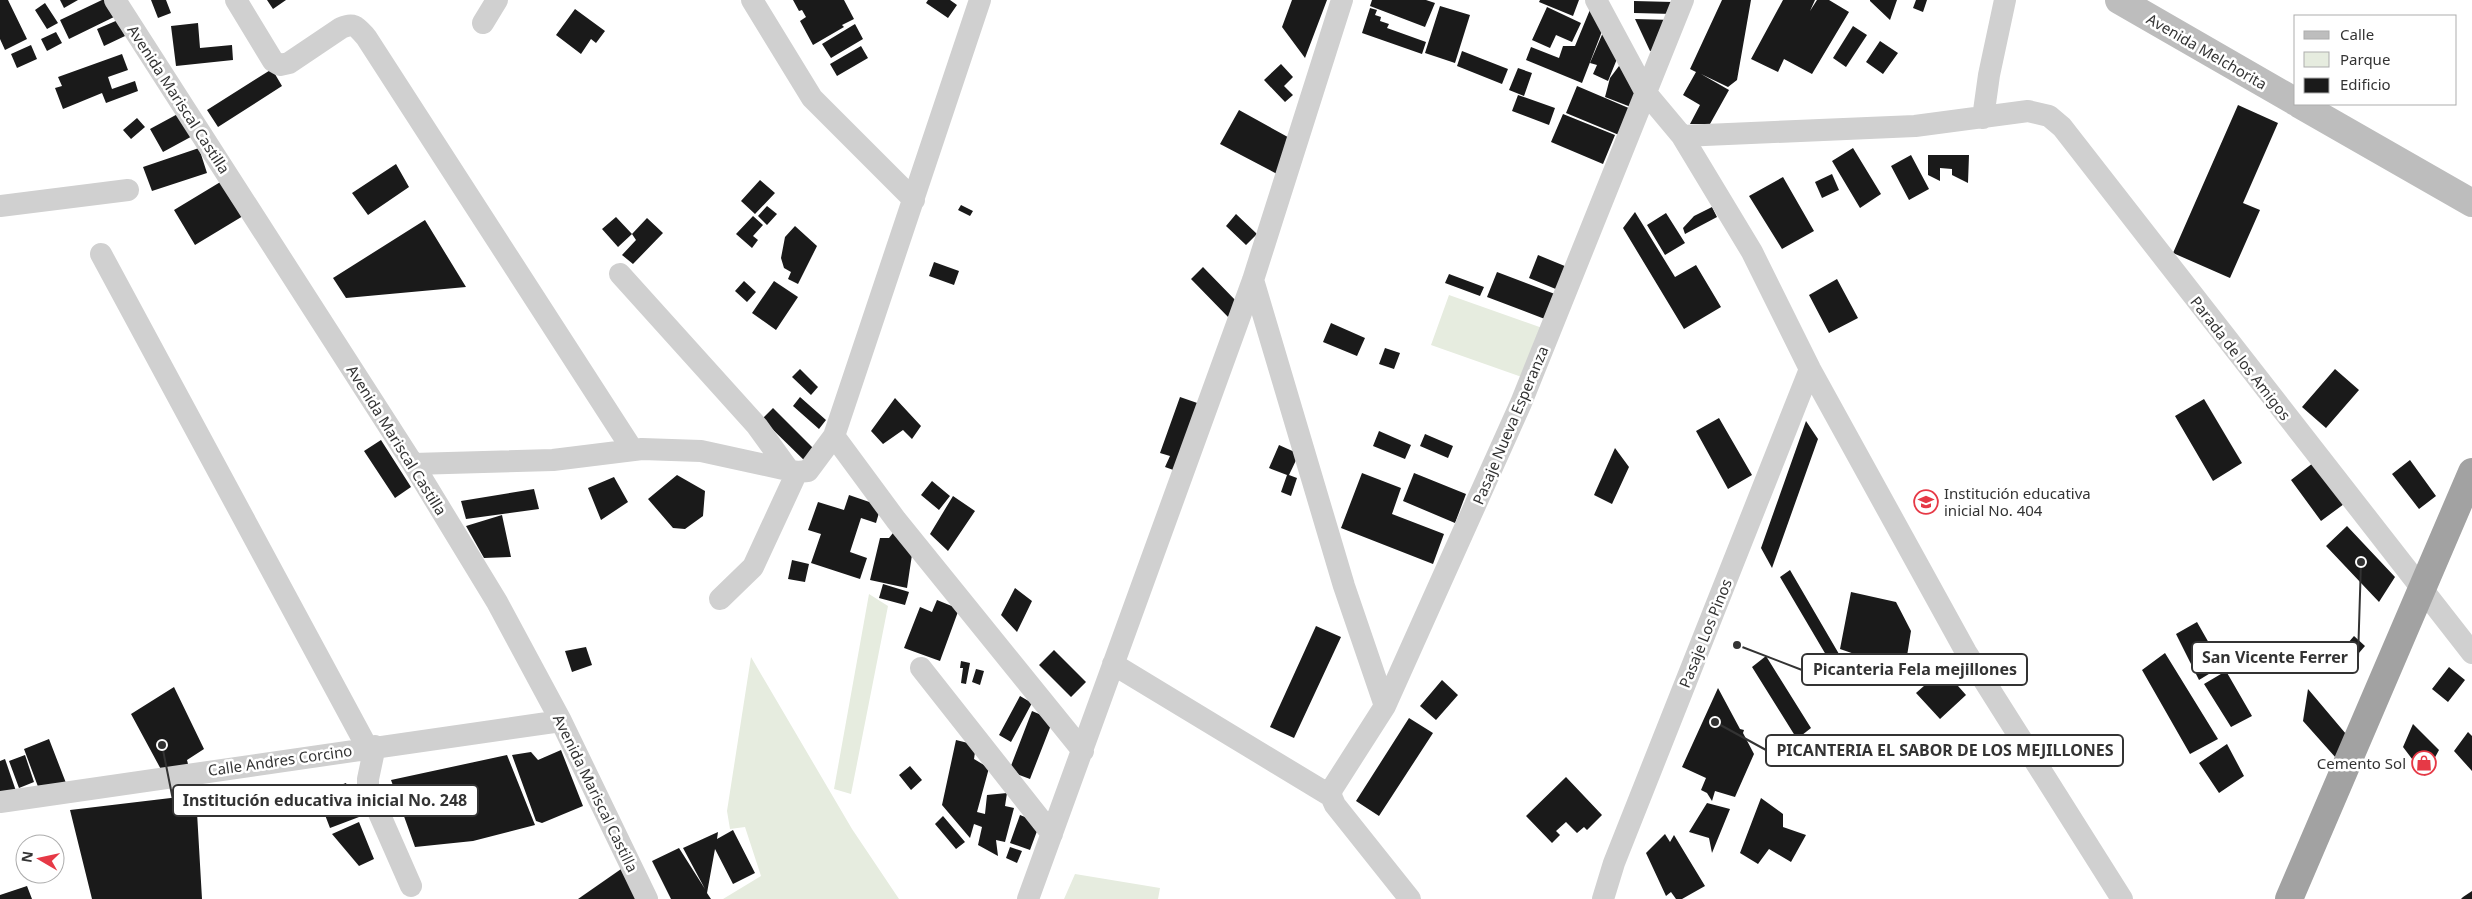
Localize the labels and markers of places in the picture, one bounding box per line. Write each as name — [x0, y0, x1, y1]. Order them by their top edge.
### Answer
place label: Institución educativa inicial No. 404 — [1944, 483, 2091, 520]
school or university icon: Institución educativa inicial No. 404 — [1913, 489, 1939, 515]
callout: San Vicente Ferrer — [2192, 642, 2358, 673]
callout: Picanteria Fela mejillones — [1802, 654, 2027, 685]
callout: PICANTERIA EL SABOR DE LOS MEJILLONES — [1766, 735, 2123, 766]
shop icon: Cemento Sol — [2411, 750, 2437, 776]
place label: Cemento Sol — [2317, 753, 2406, 773]
callout: Institución educativa inicial No. 248 — [173, 785, 478, 816]

